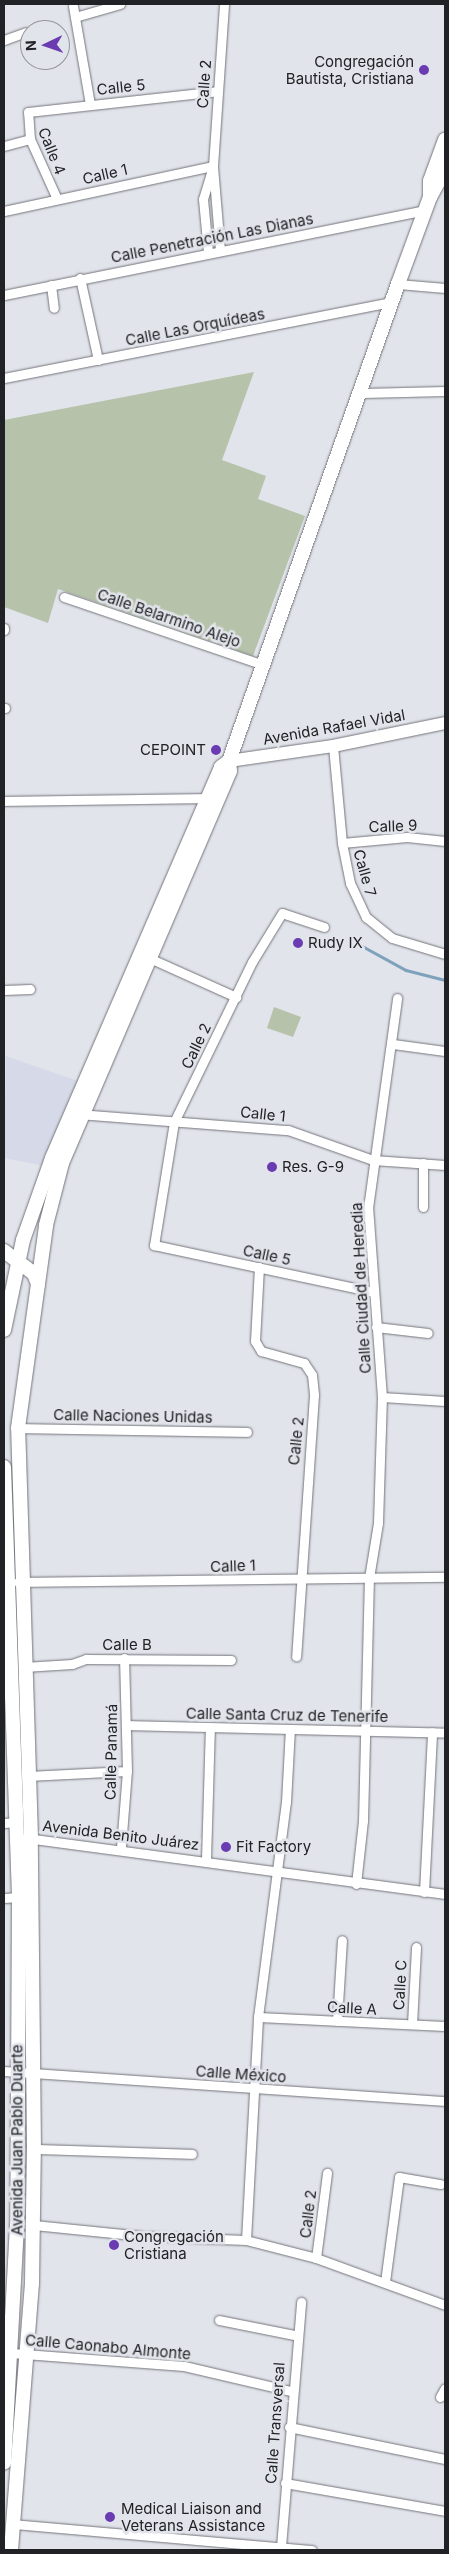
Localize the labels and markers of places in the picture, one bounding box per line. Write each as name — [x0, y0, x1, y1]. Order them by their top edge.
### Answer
place label: Congregación Bautista, Cristiana — [286, 52, 414, 87]
marker: Congregación Bautista, Cristiana — [418, 64, 430, 76]
place label: CEPOINT — [140, 741, 206, 759]
marker: CEPOINT — [210, 744, 222, 756]
place label: Rudy IX — [308, 934, 363, 952]
marker: Rudy IX — [292, 937, 304, 949]
place label: Res. G-9 — [282, 1158, 344, 1176]
marker: Res. G-9 — [266, 1161, 278, 1173]
place label: Fit Factory — [236, 1838, 311, 1856]
marker: Fit Factory — [220, 1841, 232, 1853]
place label: Congregación Cristiana — [124, 2227, 224, 2262]
marker: Congregación Cristiana — [108, 2239, 120, 2251]
place label: Medical Liaison and Veterans Assistance — [121, 2499, 265, 2534]
marker: Medical Liaison and Veterans Assistance — [103, 2510, 117, 2524]

